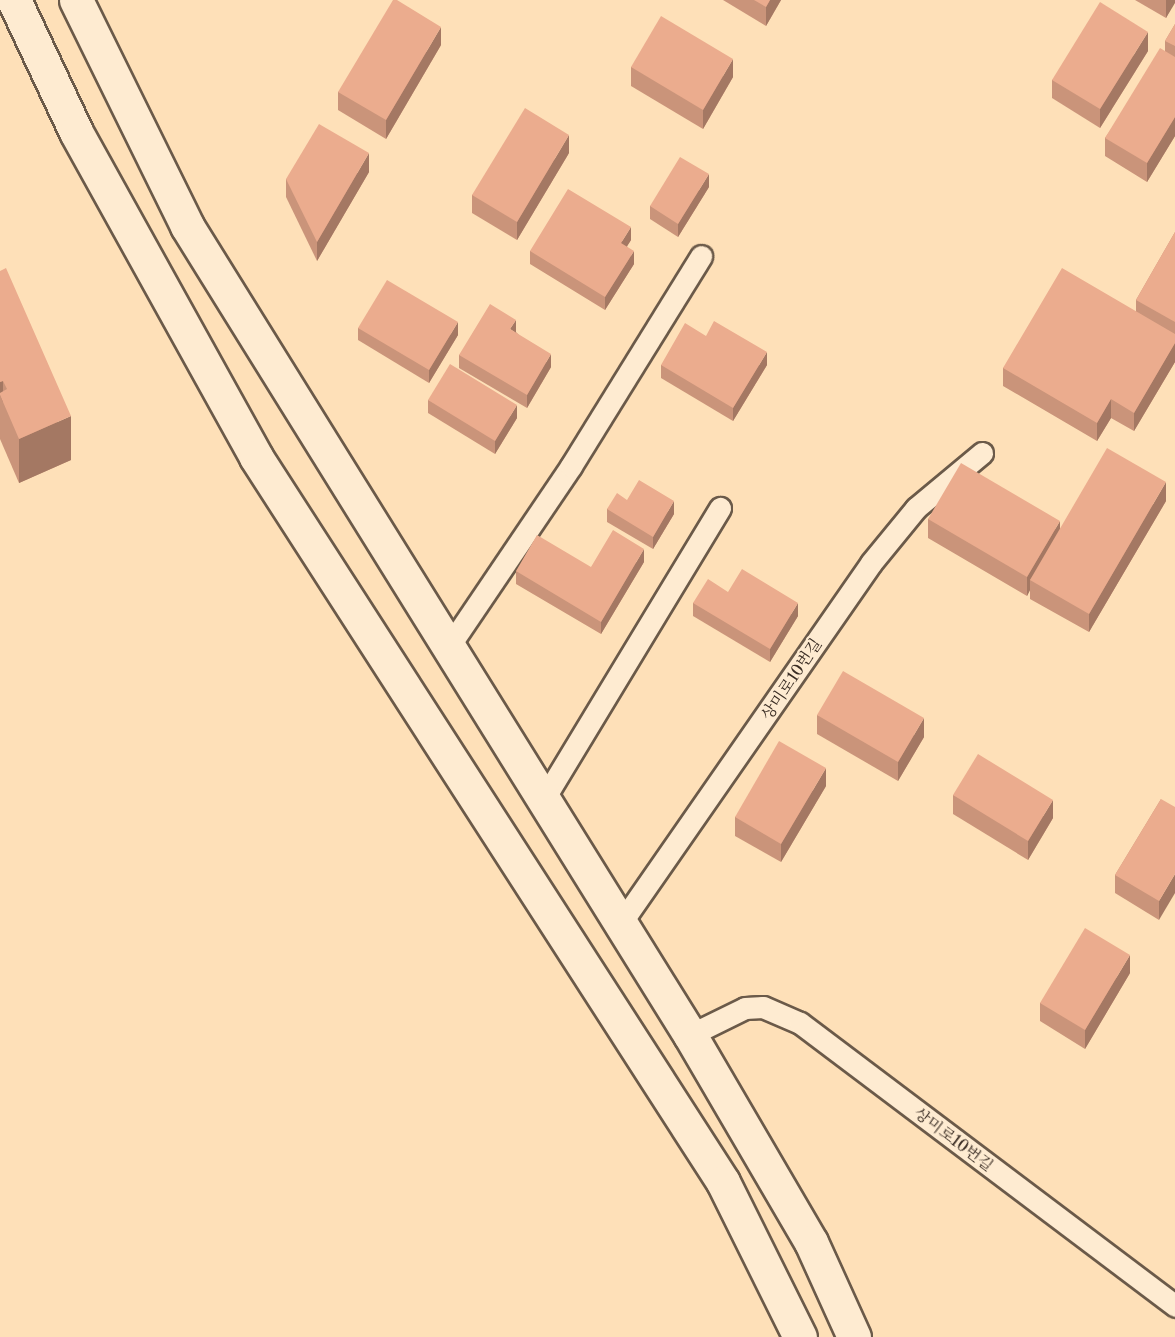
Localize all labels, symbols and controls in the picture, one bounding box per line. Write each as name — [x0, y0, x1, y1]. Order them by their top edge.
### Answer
street label: 상미로10번길 — [757, 635, 825, 723]
street label: 상미로10번길 — [911, 1103, 997, 1175]

